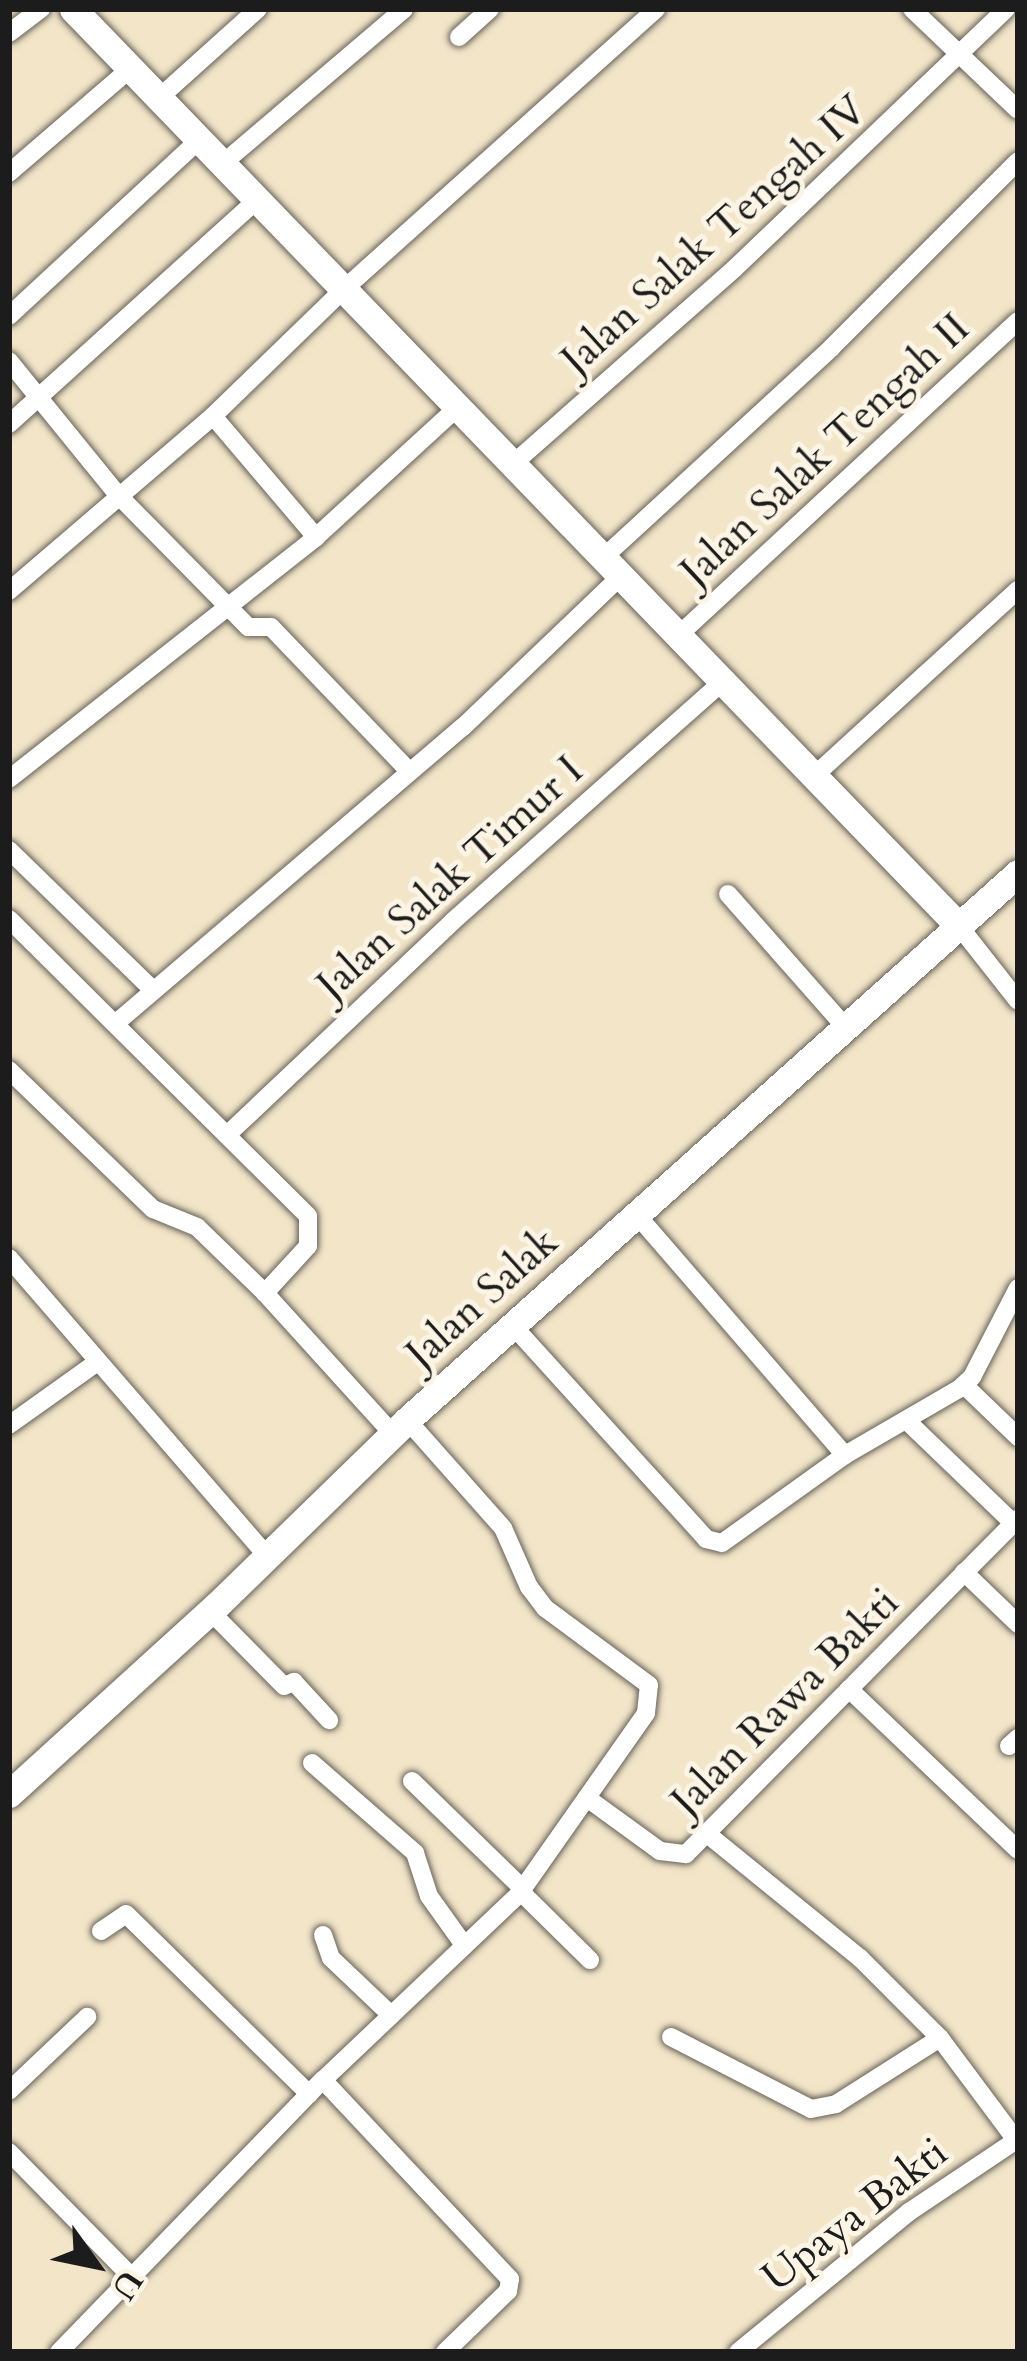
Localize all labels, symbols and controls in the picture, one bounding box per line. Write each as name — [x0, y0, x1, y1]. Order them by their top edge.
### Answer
street label: Jalan Salak Tengah IV — [551, 85, 877, 385]
street label: Jalan Salak Tengah II — [670, 303, 980, 597]
street label: Jalan Salak Timur I — [307, 745, 593, 1011]
street label: Jalan Salak — [396, 1217, 568, 1379]
street label: Jalan Rawa Bakti — [661, 1578, 909, 1826]
street label: Upaya Bakti — [753, 2127, 957, 2303]
north arrow — [36, 2205, 156, 2325]
text: U — [100, 2261, 153, 2308]

